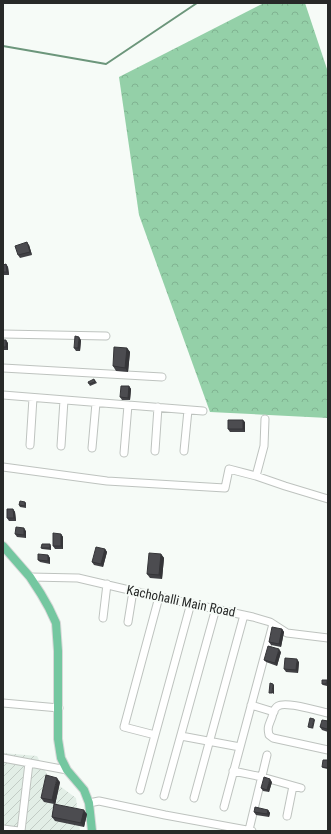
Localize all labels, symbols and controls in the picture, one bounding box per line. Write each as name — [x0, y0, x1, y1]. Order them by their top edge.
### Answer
street label: Kachohalli Main Road — [125, 582, 237, 620]

